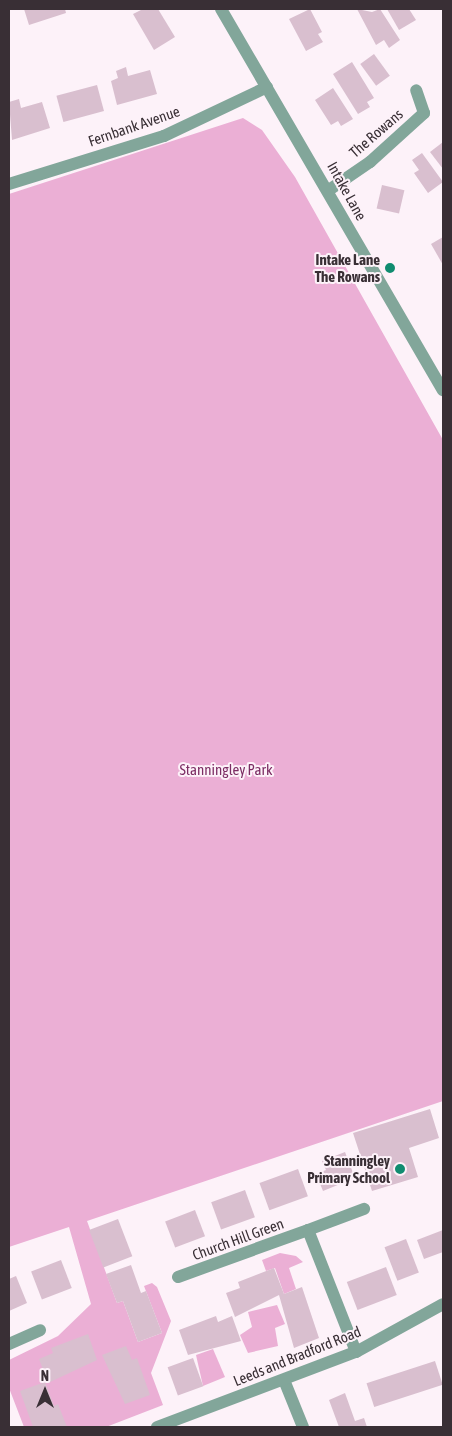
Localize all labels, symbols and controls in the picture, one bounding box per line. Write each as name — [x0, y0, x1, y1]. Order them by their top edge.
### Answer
street label: Fernbank Avenue — [86, 102, 182, 150]
street label: The Rowans — [346, 105, 406, 161]
street label: Intake Lane — [324, 158, 370, 224]
place label: Intake Lane The Rowans — [315, 250, 380, 285]
marker: Intake Lane The Rowans — [384, 262, 396, 274]
park label: Stanningley Park — [179, 761, 273, 779]
place label: Stanningley Primary School — [307, 1151, 390, 1186]
marker: Stanningley Primary School — [394, 1163, 406, 1175]
street label: Church Hill Green — [190, 1214, 286, 1264]
street label: Leeds and Bradford Road — [231, 1322, 363, 1390]
north arrow — [20, 1366, 70, 1416]
text: N — [41, 1368, 49, 1384]

